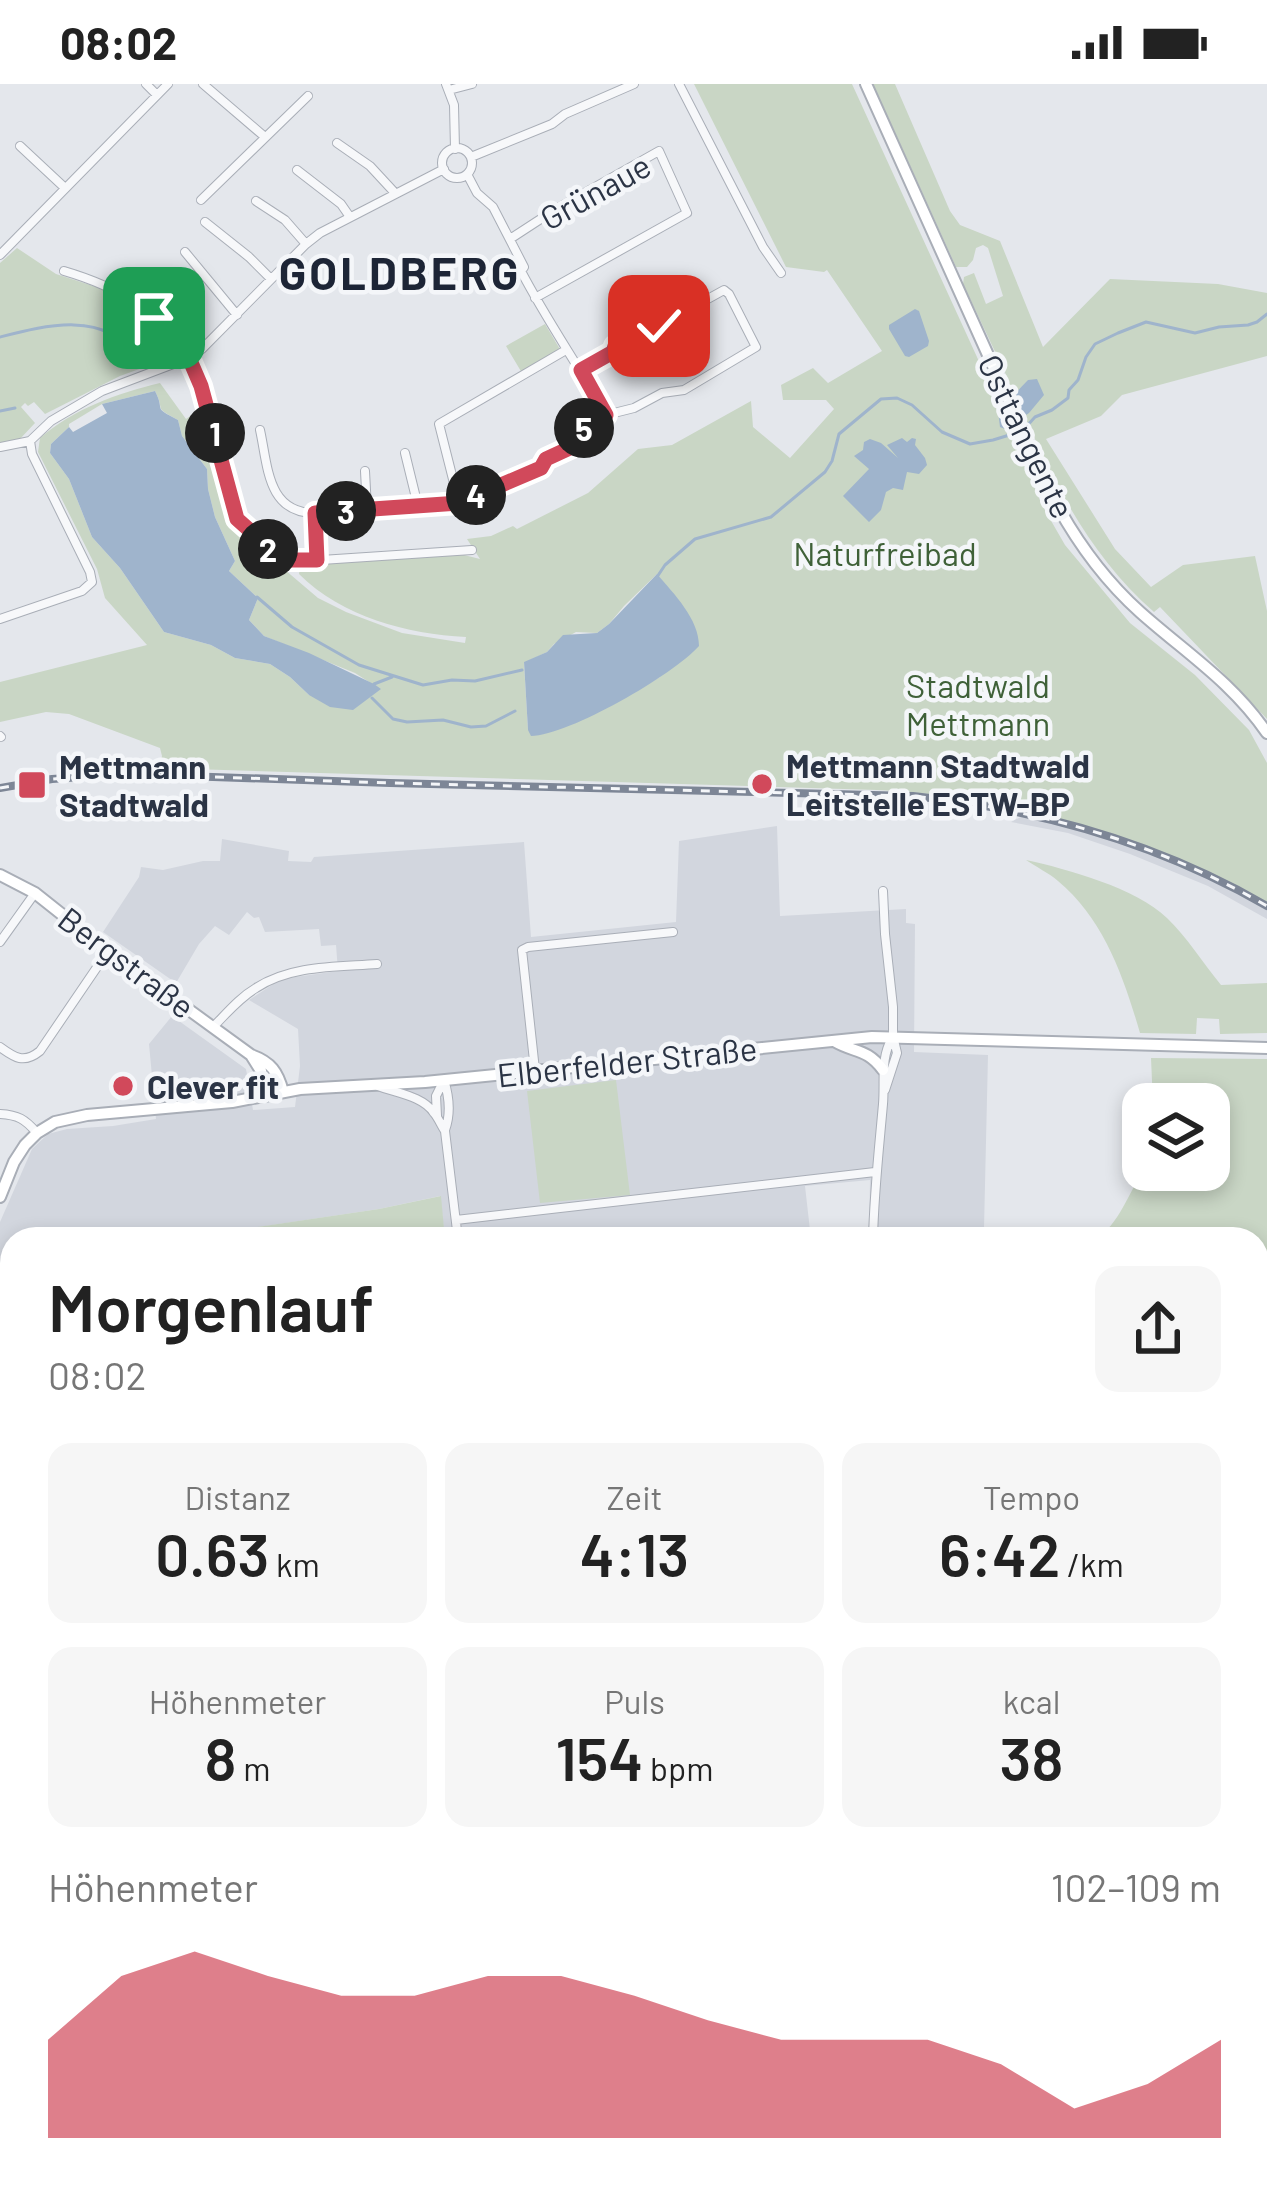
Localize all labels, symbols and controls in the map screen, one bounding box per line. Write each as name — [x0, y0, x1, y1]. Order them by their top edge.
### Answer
text: 08:02 — [60, 15, 177, 69]
street label: Grünaue — [533, 144, 657, 238]
district label: GOLDBERG — [279, 245, 521, 299]
pin — [103, 267, 205, 369]
pin — [608, 275, 710, 377]
icon: arrive — [121, 285, 187, 351]
icon: check — [626, 293, 692, 359]
street label: Osttangente — [970, 348, 1084, 524]
pin: 5 — [554, 398, 614, 458]
pin: 1 — [185, 403, 245, 463]
text: 5 — [575, 408, 593, 448]
text: 1 — [209, 413, 221, 453]
pin: 4 — [446, 465, 506, 525]
text: 4 — [466, 475, 486, 515]
pin: 3 — [316, 481, 376, 541]
text: 3 — [337, 491, 355, 531]
pin: 2 — [238, 519, 298, 579]
text: 2 — [259, 529, 277, 569]
park label: Naturfreibad — [793, 533, 977, 573]
park label: Stadtwald Mettmann — [906, 665, 1050, 743]
place label: Mettmann Stadtwald Leitstelle ESTW-BP — [786, 745, 1090, 823]
place label: Mettmann Stadtwald — [59, 746, 209, 824]
marker: Mettmann Stadtwald — [16, 769, 48, 801]
marker: Mettmann Stadtwald Leitstelle ESTW-BP — [749, 771, 775, 797]
street label: Bergstraße — [51, 898, 203, 1026]
street label: Elberfelder Straße — [495, 1027, 759, 1095]
place label: Clever fit — [147, 1066, 279, 1106]
marker: Clever fit — [110, 1073, 136, 1099]
map controls — [1122, 1083, 1230, 1191]
button: layers — [1122, 1083, 1230, 1191]
text: Morgenlauf — [48, 1266, 374, 1345]
button: share — [1095, 1266, 1221, 1392]
text: 08:02 — [48, 1351, 147, 1398]
text: Distanz — [185, 1477, 291, 1517]
text: Zeit — [606, 1477, 663, 1517]
text: Tempo — [983, 1477, 1080, 1517]
text: 0.63 — [155, 1517, 269, 1589]
text: 4:13 — [580, 1517, 689, 1589]
text: 6:42 — [939, 1517, 1060, 1589]
text: km — [269, 1544, 320, 1584]
text: /km — [1060, 1544, 1124, 1584]
text: Höhenmeter — [149, 1681, 326, 1721]
text: Puls — [604, 1681, 665, 1721]
text: kcal — [1003, 1681, 1060, 1721]
text: 8 — [205, 1721, 237, 1793]
text: 154 — [555, 1721, 643, 1793]
text: 38 — [1000, 1721, 1063, 1793]
text: m — [237, 1748, 270, 1788]
text: bpm — [643, 1748, 714, 1788]
text: Höhenmeter — [48, 1863, 258, 1910]
text: 102–109 m — [1051, 1863, 1221, 1910]

